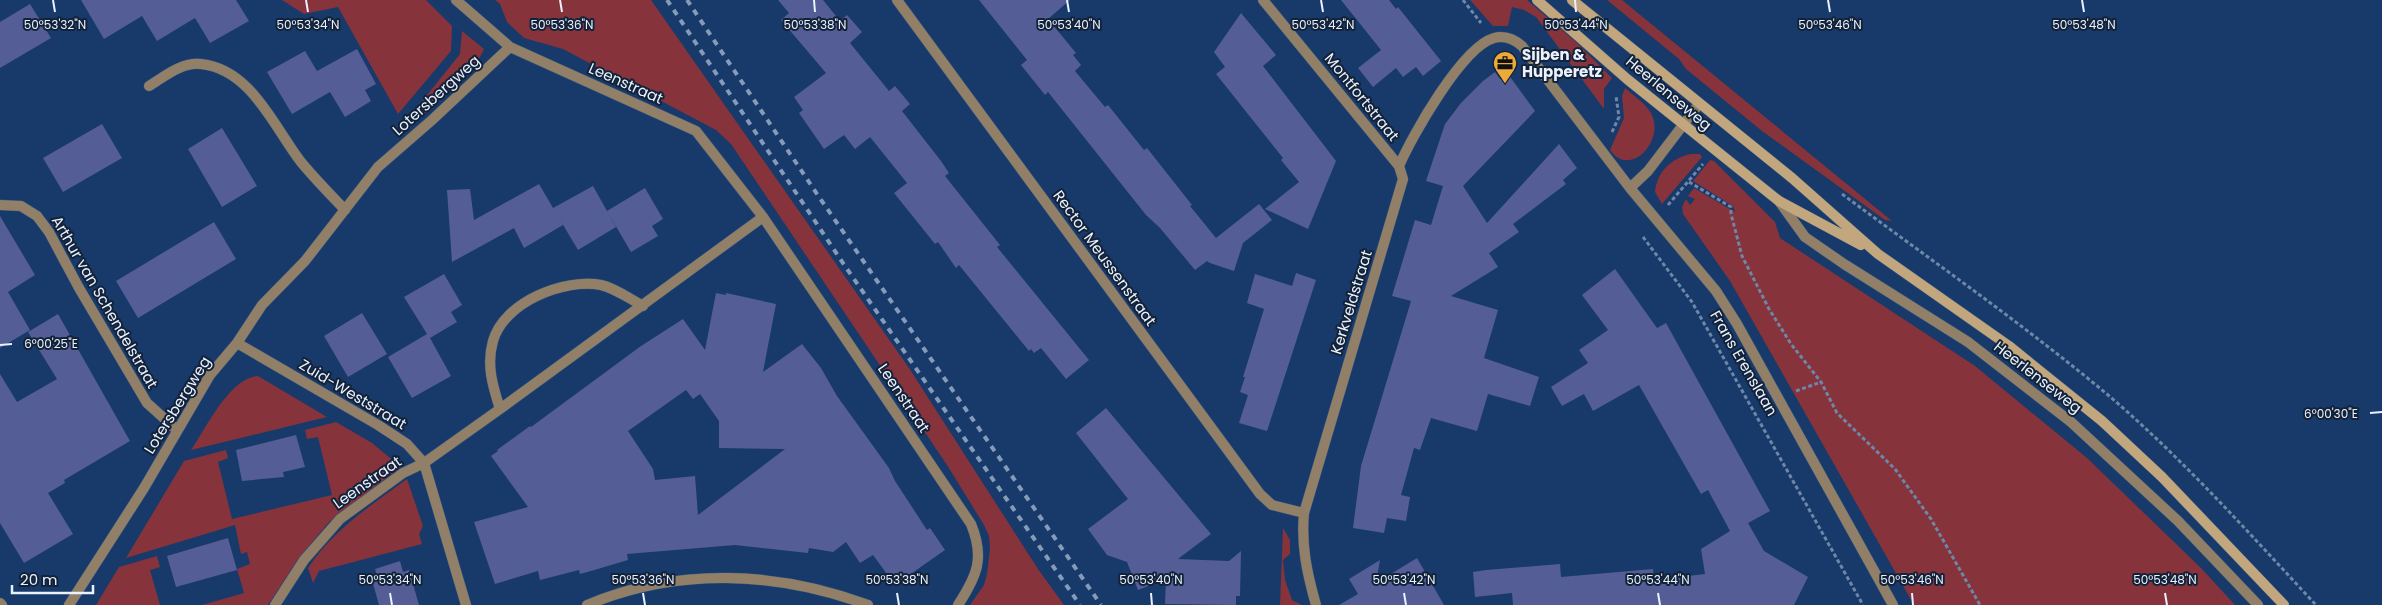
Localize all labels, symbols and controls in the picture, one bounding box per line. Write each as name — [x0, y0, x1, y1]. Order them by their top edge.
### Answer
text: 50°53'32"N — [24, 16, 86, 33]
text: 50°53'34"N — [276, 16, 340, 33]
text: 50°53'36"N — [530, 16, 594, 33]
text: 50°53'38"N — [783, 16, 847, 33]
text: 50°53'40"N — [1037, 16, 1101, 33]
text: 50°53'42"N — [1292, 16, 1354, 33]
text: 50°53'44"N — [1544, 16, 1608, 33]
text: 50°53'46"N — [1798, 16, 1862, 33]
text: 50°53'48"N — [2052, 16, 2116, 33]
place label: Sijben & Hupperetz — [1522, 44, 1602, 82]
street label: Montfortstraat — [1320, 49, 1404, 145]
street label: Lotersbergweg — [388, 50, 484, 140]
office icon: Sijben & Hupperetz — [1492, 50, 1518, 84]
street label: Heerlenseweg — [1622, 51, 1716, 135]
street label: Leenstraat — [586, 57, 666, 109]
street label: Rector Meussenstraat — [1049, 186, 1161, 330]
street label: Arthur van Schendelstraat — [47, 212, 163, 392]
street label: Kerkveldstraat — [1325, 247, 1377, 357]
street label: Frans Erenslaan — [1705, 307, 1783, 419]
text: 6°00'25"E — [24, 335, 78, 352]
street label: Heerlenseweg — [1990, 336, 2086, 418]
street label: Lotersbergweg — [139, 352, 215, 458]
street label: Zuid-Weststraat — [295, 354, 411, 434]
street label: Leenstraat — [873, 359, 935, 437]
text: 6°00'30"E — [2304, 405, 2358, 422]
street label: Leenstraat — [328, 451, 406, 513]
scale bar — [12, 562, 94, 594]
text: 20 m — [20, 569, 58, 590]
text: 50°53'34"N — [358, 571, 422, 588]
text: 50°53'36"N — [611, 571, 675, 588]
text: 50°53'38"N — [865, 571, 929, 588]
text: 50°53'40"N — [1119, 571, 1183, 588]
text: 50°53'42"N — [1373, 571, 1435, 588]
text: 50°53'44"N — [1626, 571, 1690, 588]
text: 50°53'46"N — [1880, 571, 1944, 588]
text: 50°53'48"N — [2133, 571, 2197, 588]

